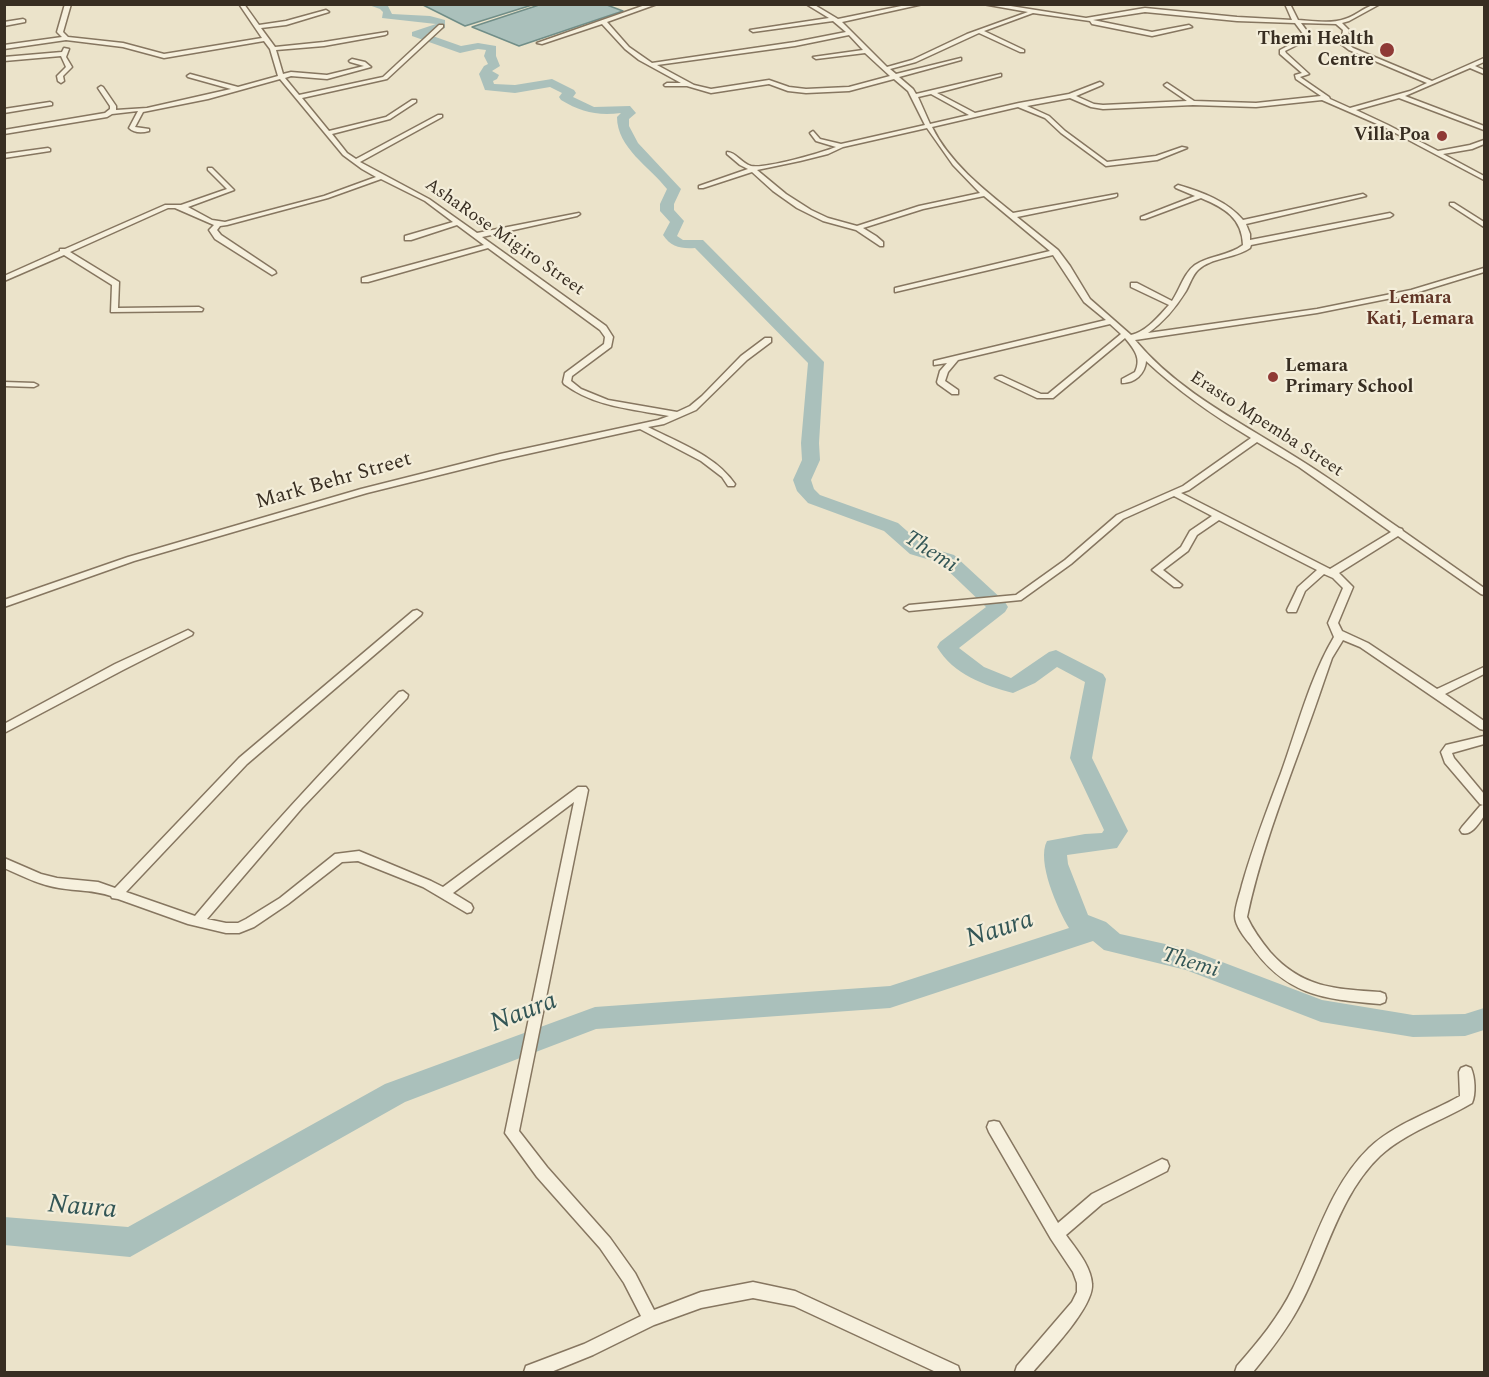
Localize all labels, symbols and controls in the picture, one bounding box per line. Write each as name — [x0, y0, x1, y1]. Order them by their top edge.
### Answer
place label: Themi Health Centre — [1257, 29, 1374, 72]
marker: Themi Health Centre — [1378, 41, 1396, 59]
place label: Villa Poa — [1354, 125, 1430, 147]
marker: Villa Poa — [1435, 129, 1449, 143]
street label: AshaRose Migiro Street — [420, 175, 588, 301]
district label: Lemara Kati, Lemara — [1366, 288, 1474, 330]
place label: Lemara Primary School — [1285, 356, 1413, 398]
street label: Erasto Mpemba Street — [1185, 367, 1347, 483]
marker: Lemara Primary School — [1266, 370, 1280, 384]
street label: Mark Behr Street — [253, 448, 415, 516]
water label: Themi — [898, 526, 962, 580]
water label: Naura — [962, 905, 1038, 957]
water label: Themi — [1158, 943, 1222, 985]
water label: Naura — [486, 986, 562, 1042]
water label: Naura — [46, 1190, 118, 1228]

